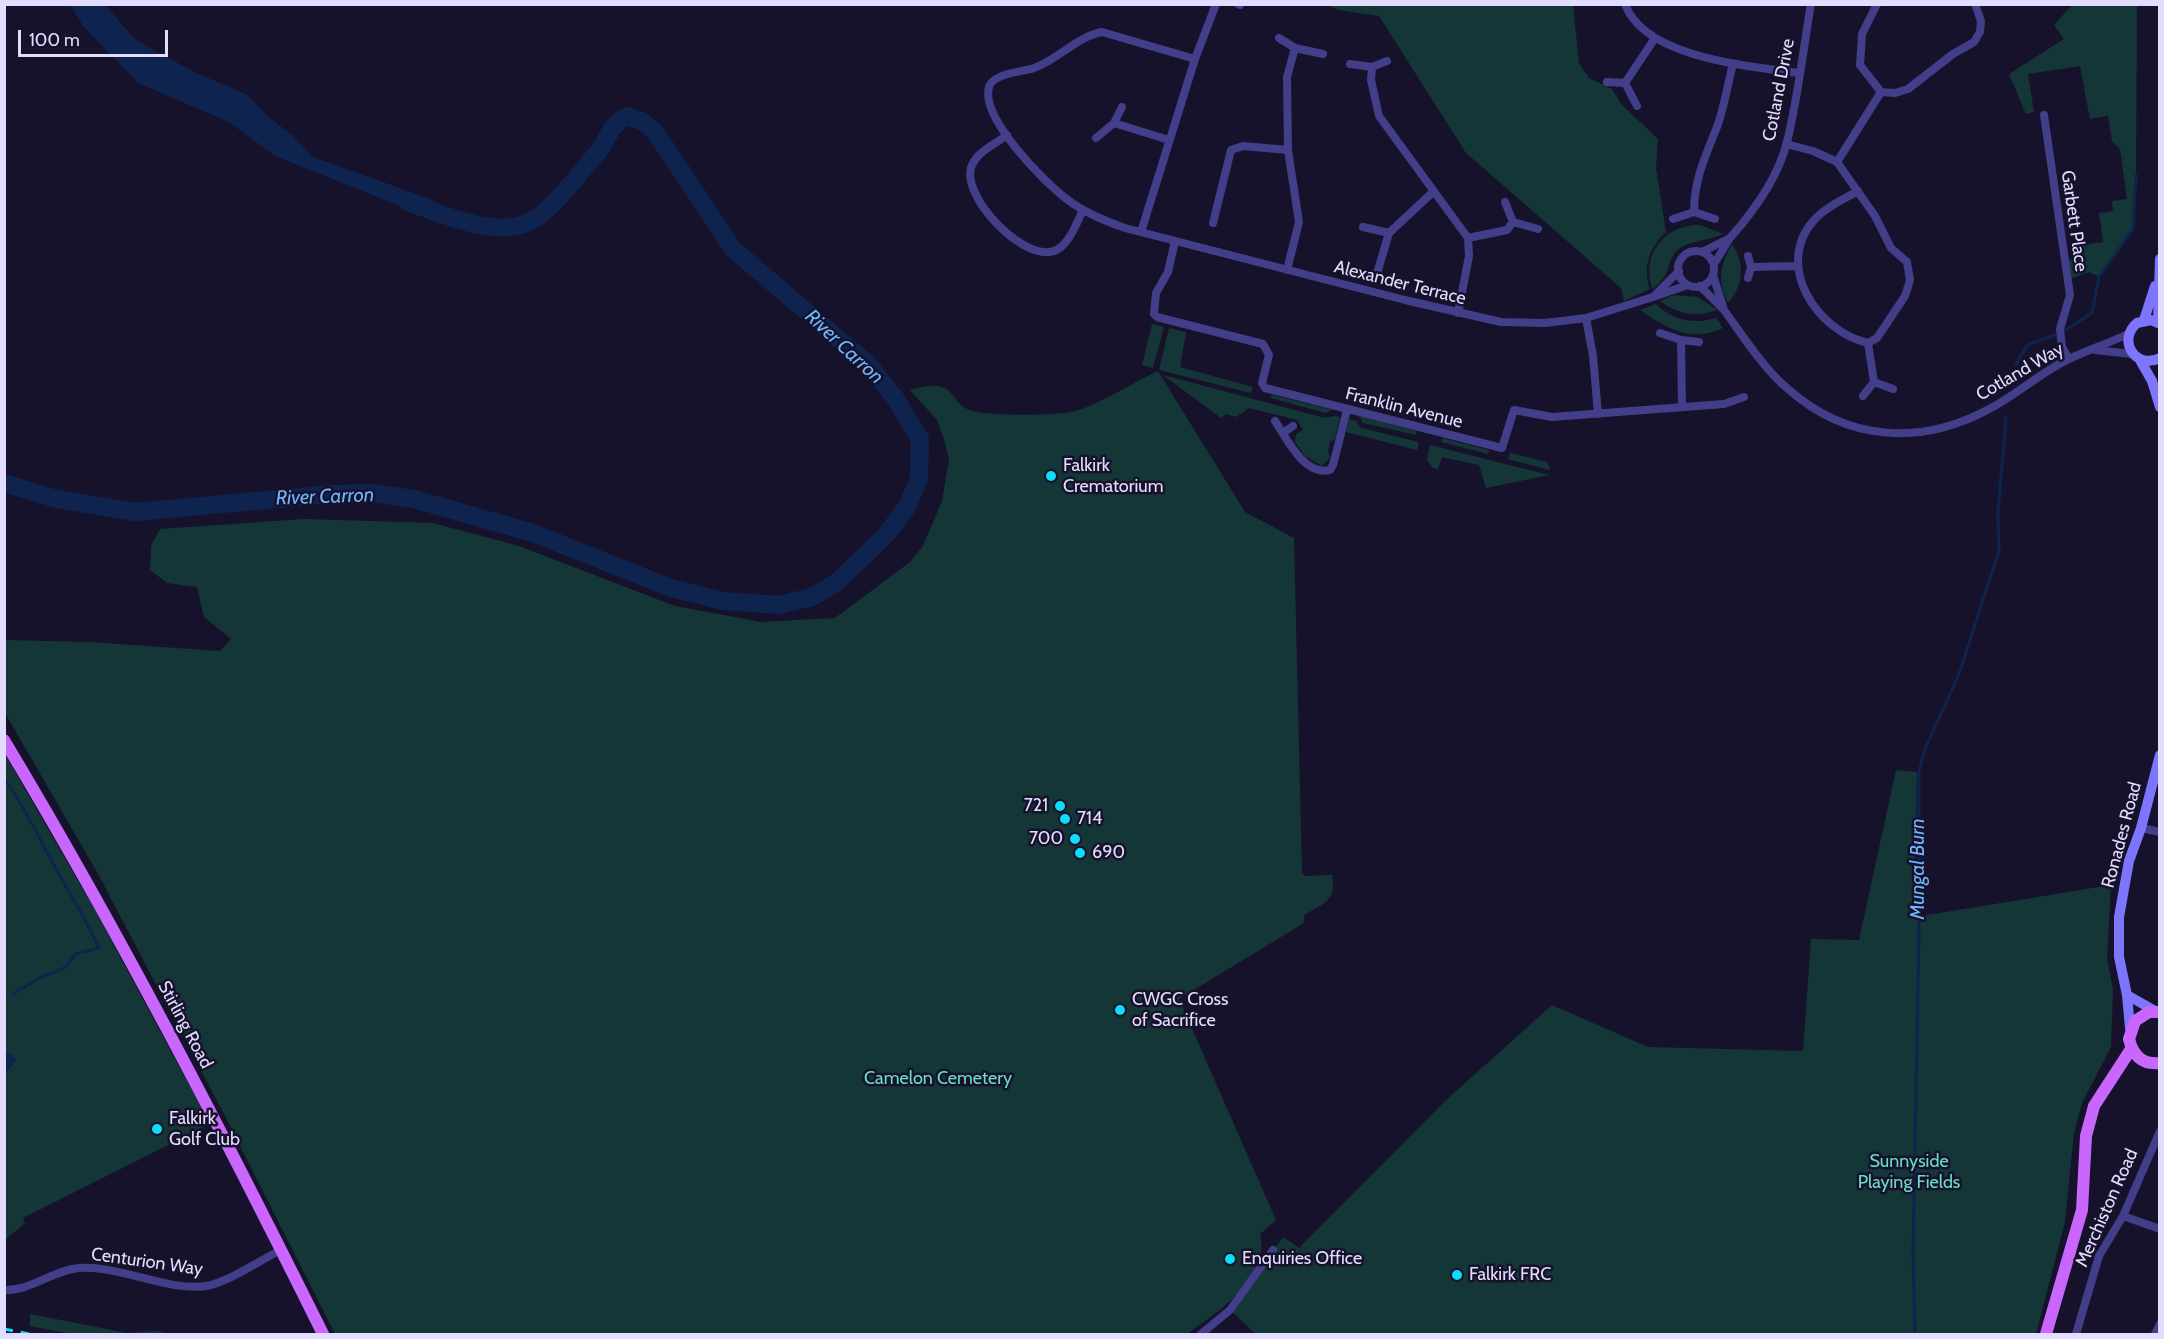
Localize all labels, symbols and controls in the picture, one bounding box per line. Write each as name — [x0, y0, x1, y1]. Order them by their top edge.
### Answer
scale bar — [21, 18, 171, 56]
text: 100 m — [29, 29, 80, 51]
street label: Cotland Drive — [1758, 37, 1800, 143]
street label: Garbett Place — [2056, 169, 2092, 273]
street label: Alexander Terrace — [1332, 256, 1468, 310]
water label: River Carron — [800, 305, 888, 389]
street label: Cotland Way — [1972, 338, 2068, 406]
street label: Franklin Avenue — [1343, 383, 1465, 433]
place label: Falkirk Crematorium — [1063, 455, 1163, 498]
marker: Falkirk Crematorium — [1044, 469, 1058, 483]
water label: River Carron — [275, 483, 375, 511]
street label: Ronades Road — [2097, 780, 2147, 890]
place label: 721 — [1024, 795, 1048, 817]
marker: 721 — [1053, 799, 1067, 813]
place label: 714 — [1077, 808, 1102, 830]
marker: 714 — [1058, 812, 1072, 826]
water label: Mungal Burn — [1906, 818, 1930, 920]
place label: 700 — [1029, 828, 1063, 850]
marker: 700 — [1068, 832, 1082, 846]
place label: 690 — [1092, 842, 1125, 864]
marker: 690 — [1073, 846, 1087, 860]
street label: Stirling Road — [153, 978, 217, 1072]
place label: CWGC Cross of Sacrifice — [1132, 989, 1228, 1032]
marker: CWGC Cross of Sacrifice — [1113, 1003, 1127, 1017]
park label: Camelon Cemetery — [864, 1068, 1012, 1090]
place label: Falkirk Golf Club — [169, 1108, 240, 1150]
marker: Falkirk Golf Club — [150, 1122, 164, 1136]
street label: Merchiston Road — [2071, 1145, 2143, 1271]
park label: Sunnyside Playing Fields — [1858, 1151, 1960, 1194]
street label: Centurion Way — [90, 1243, 204, 1281]
place label: Enquiries Office — [1242, 1248, 1362, 1270]
marker: Enquiries Office — [1223, 1252, 1237, 1266]
place label: Falkirk FRC — [1469, 1264, 1551, 1286]
marker: Falkirk FRC — [1450, 1268, 1464, 1282]

